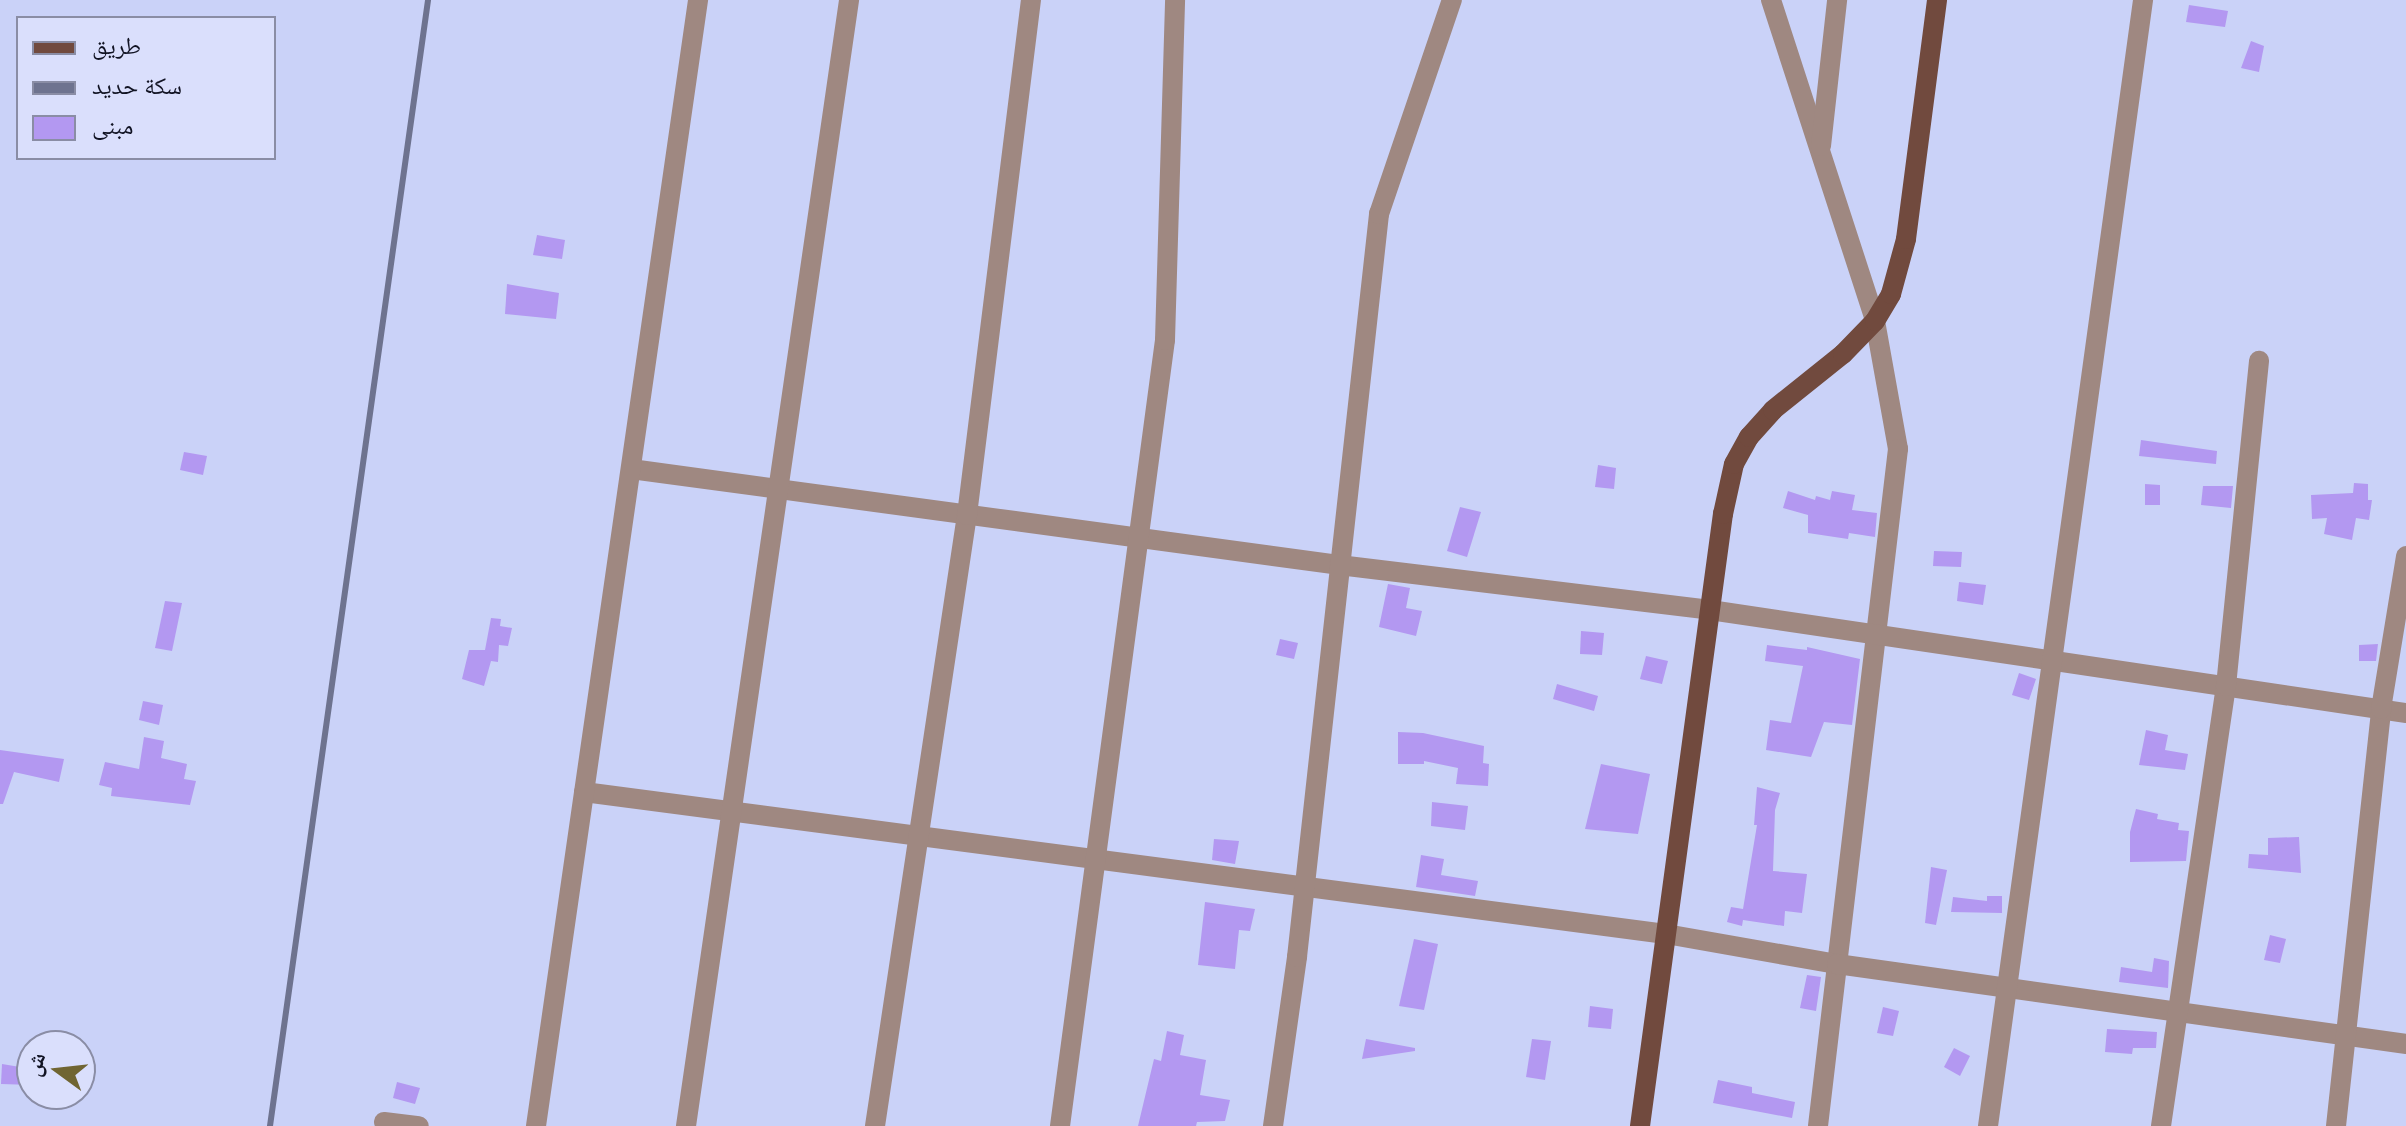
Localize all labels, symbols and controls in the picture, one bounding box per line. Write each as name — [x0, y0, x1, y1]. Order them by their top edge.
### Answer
legend — [16, 16, 276, 160]
text: طريق — [92, 31, 141, 60]
text: سكة حديد — [92, 71, 182, 100]
text: مبنى — [92, 111, 133, 140]
north arrow — [16, 1030, 96, 1110]
text: ش — [19, 1050, 50, 1079]

